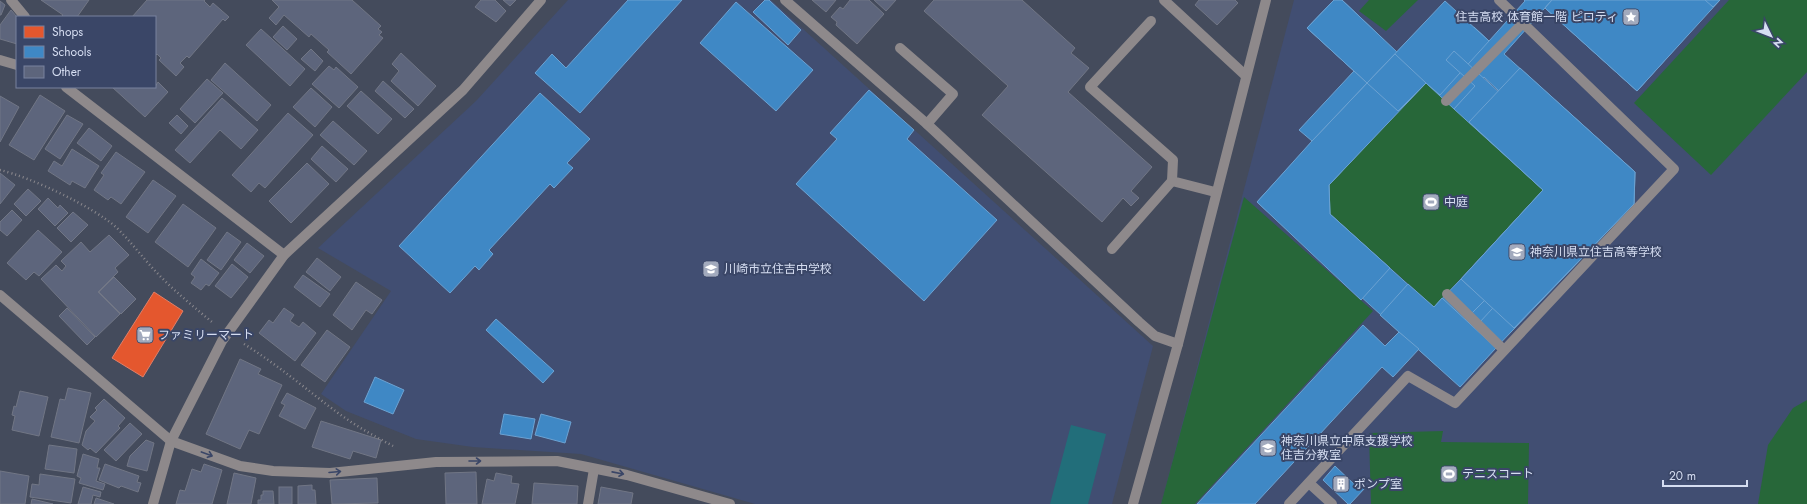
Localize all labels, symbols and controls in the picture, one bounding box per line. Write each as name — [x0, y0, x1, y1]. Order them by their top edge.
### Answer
place icon: 住吉高校 体育館一階 ピロティ — [1621, 7, 1641, 27]
place label: 住吉高校 体育館一階 ピロティ — [1456, 8, 1618, 26]
legend — [16, 16, 156, 88]
north arrow — [1751, 16, 1791, 56]
text: Shops — [52, 23, 83, 41]
text: N — [1769, 34, 1787, 51]
text: Schools — [52, 43, 91, 61]
text: Other — [52, 63, 82, 81]
sports icon: 中庭 — [1421, 192, 1441, 212]
place label: 中庭 — [1444, 193, 1468, 211]
school or university icon: 神奈川県立住吉高等学校 — [1507, 242, 1527, 262]
place label: 神奈川県立住吉高等学校 — [1530, 243, 1662, 261]
school or university icon: 川崎市立住吉中学校 — [701, 259, 721, 279]
place label: 川崎市立住吉中学校 — [724, 260, 832, 278]
supermarket icon: ファミリーマート — [135, 325, 155, 345]
place label: ファミリーマート — [158, 326, 254, 344]
place label: 神奈川県立中原支援学校 住吉分教室 — [1281, 432, 1413, 464]
school or university icon: 神奈川県立中原支援学校 住吉分教室 — [1258, 438, 1278, 458]
one-way arrow — [201, 451, 214, 458]
one-way arrow — [468, 457, 481, 465]
scale bar — [1663, 462, 1747, 488]
sports icon: テニスコート — [1439, 464, 1459, 484]
place label: テニスコート — [1462, 465, 1534, 483]
text: 20 m — [1669, 467, 1696, 485]
one-way arrow — [328, 469, 341, 476]
one-way arrow — [611, 470, 624, 478]
building icon: ポンプ室 — [1331, 474, 1351, 494]
place label: ポンプ室 — [1354, 475, 1402, 493]

